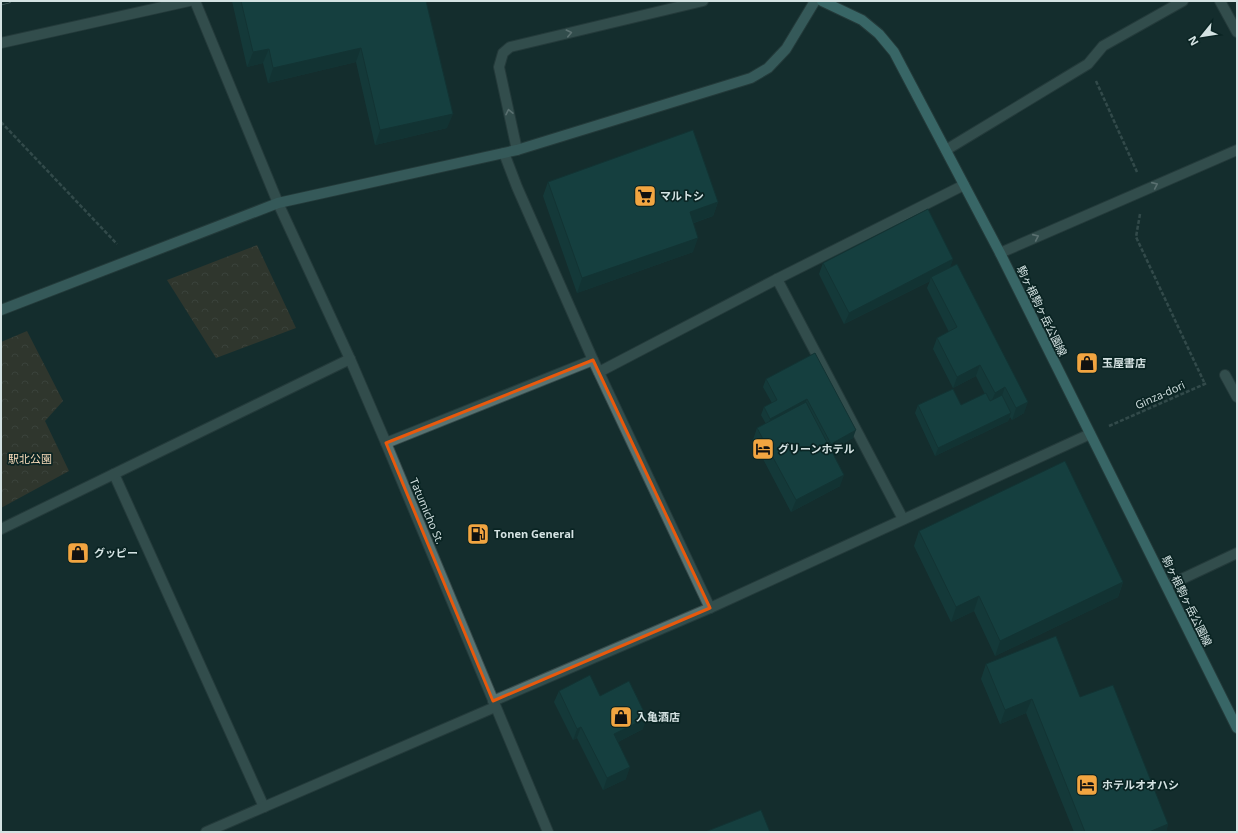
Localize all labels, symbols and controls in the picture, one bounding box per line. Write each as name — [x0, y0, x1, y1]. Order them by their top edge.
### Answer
north arrow — [1182, 16, 1222, 56]
one-way arrow — [566, 30, 572, 38]
text: N — [1184, 34, 1202, 49]
one-way arrow — [505, 109, 513, 115]
one-way arrow — [1151, 182, 1158, 190]
supermarket icon: マルトシ — [632, 183, 658, 209]
place label: マルトシ — [660, 188, 704, 203]
one-way arrow — [1032, 234, 1039, 242]
street label: 駒ヶ根駒ヶ岳公園線 — [1014, 263, 1071, 359]
shop icon: 玉屋書店 — [1074, 350, 1100, 376]
place label: 玉屋書店 — [1102, 355, 1146, 370]
street label: Ginza-dori — [1133, 377, 1187, 412]
hotel icon: グリーンホテル — [750, 436, 776, 462]
place label: グリーンホテル — [778, 441, 854, 456]
park label: 駅北公園 — [8, 451, 52, 466]
street label: Tatumicho St. — [407, 476, 448, 546]
fuel station icon: Tonen General — [465, 521, 491, 547]
place label: Tonen General — [494, 526, 574, 541]
shop icon: グッピー — [65, 540, 91, 566]
place label: グッピー — [94, 545, 138, 560]
street label: 駒ヶ根駒ヶ岳公園線 — [1159, 553, 1216, 649]
shop icon: 入亀酒店 — [608, 704, 634, 730]
place label: 入亀酒店 — [636, 709, 680, 724]
hotel icon: ホテルオオハシ — [1074, 772, 1100, 798]
place label: ホテルオオハシ — [1102, 777, 1179, 792]

